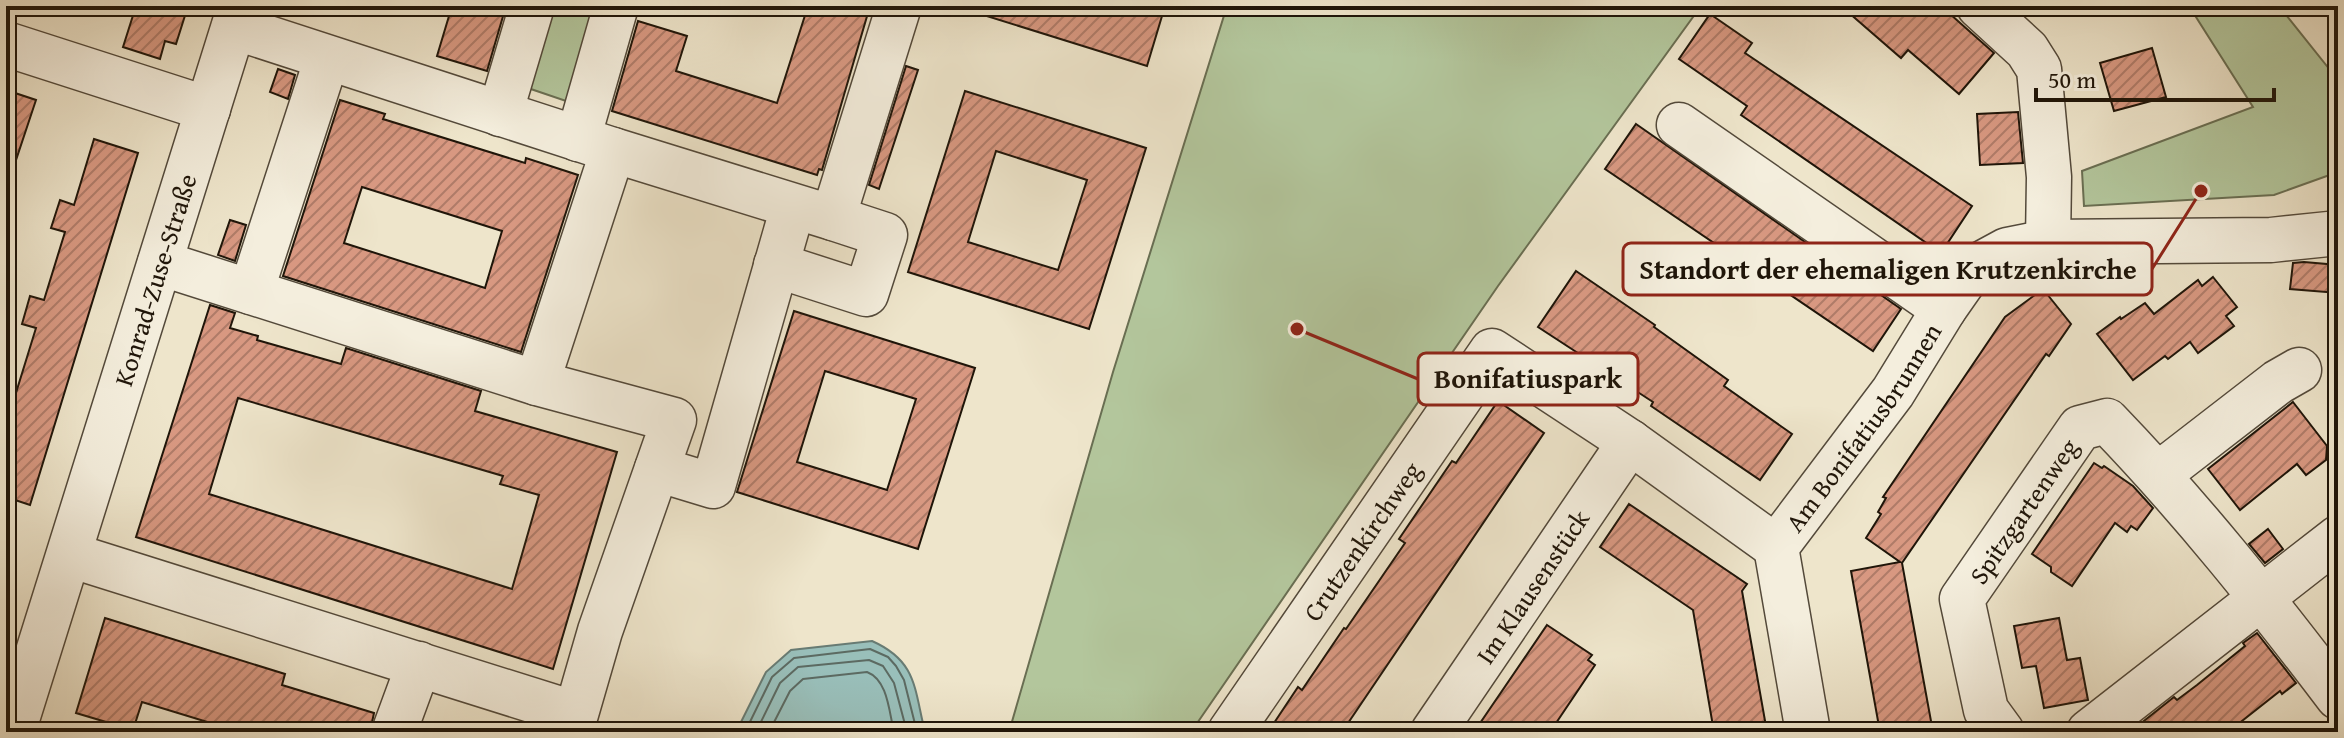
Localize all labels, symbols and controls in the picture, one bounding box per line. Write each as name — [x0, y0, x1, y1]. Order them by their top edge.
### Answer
scale bar — [2036, 52, 2274, 102]
text: 50 m — [2048, 62, 2096, 97]
street label: Konrad-Zuse-Straße — [103, 169, 206, 391]
callout: Standort der ehemaligen Krutzenkirche — [1623, 243, 2152, 295]
text: Standort der ehemaligen Krutzenkirche — [1639, 248, 2137, 289]
street label: Am Bonifatiusbrunnen — [1775, 315, 1951, 540]
callout: Bonifatiuspark — [1418, 353, 1638, 405]
text: Bonifatiuspark — [1434, 357, 1623, 398]
street label: Spitzgartenweg — [1959, 430, 2087, 592]
street label: Crutzenkirchweg — [1293, 453, 1430, 629]
street label: Im Klausenstück — [1465, 501, 1599, 671]

